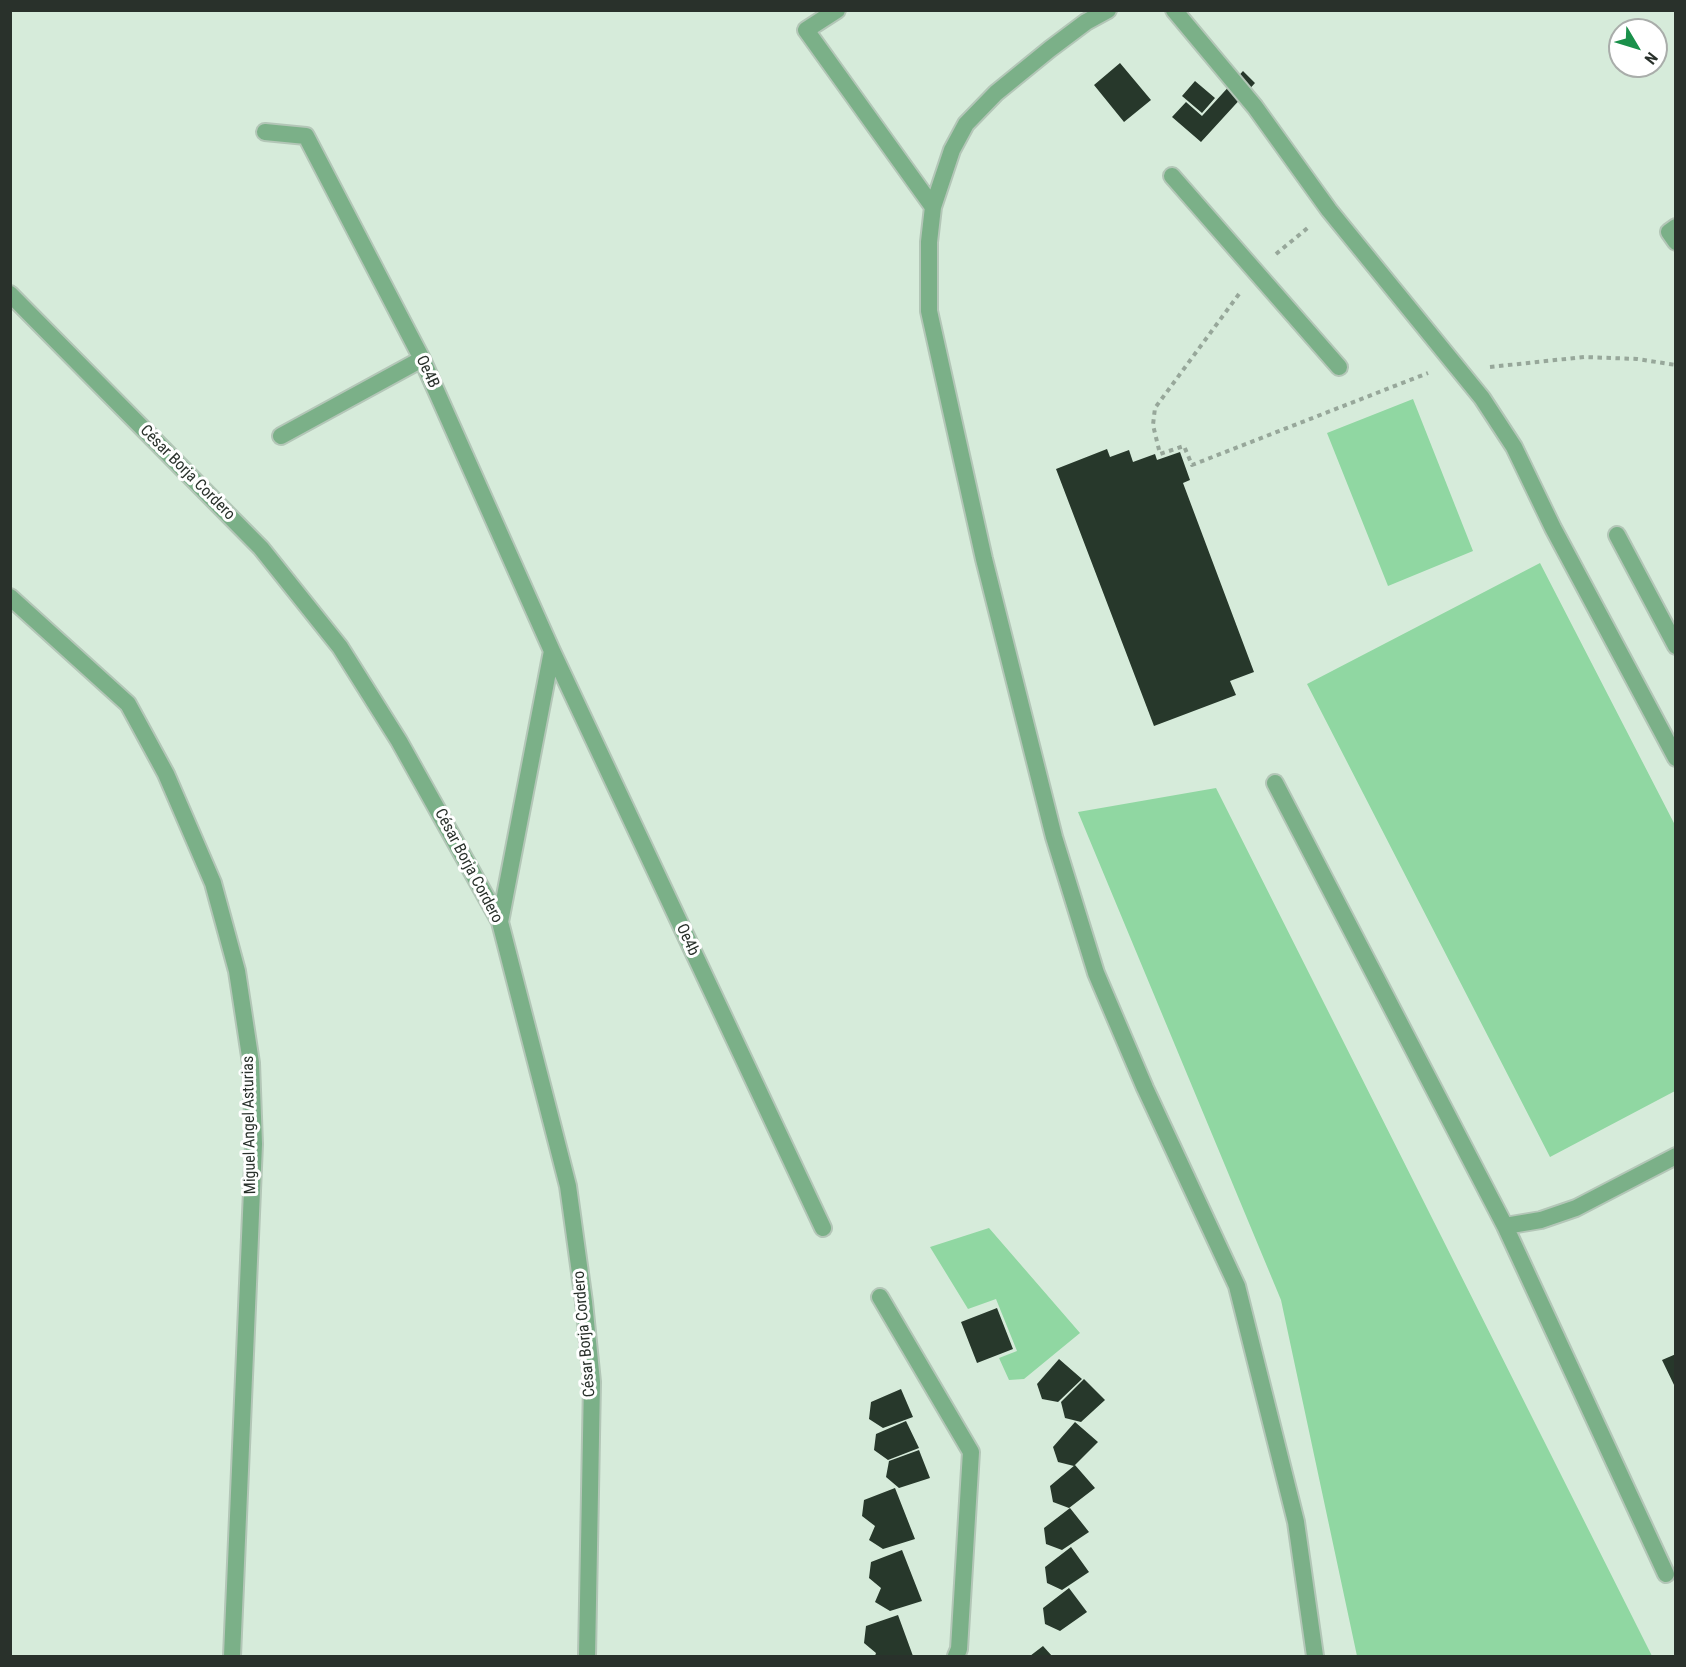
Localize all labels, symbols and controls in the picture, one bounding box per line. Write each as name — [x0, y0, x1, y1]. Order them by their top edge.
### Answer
north arrow — [1608, 18, 1668, 78]
text: N — [1641, 48, 1662, 68]
street label: Oe4B — [411, 353, 443, 391]
street label: César Borja Cordero — [135, 421, 239, 525]
street label: César Borja Cordero — [430, 806, 506, 926]
street label: Oe4b — [671, 921, 703, 959]
street label: Miguel Angel Asturias — [239, 1056, 261, 1194]
street label: César Borja Cordero — [570, 1270, 600, 1398]

